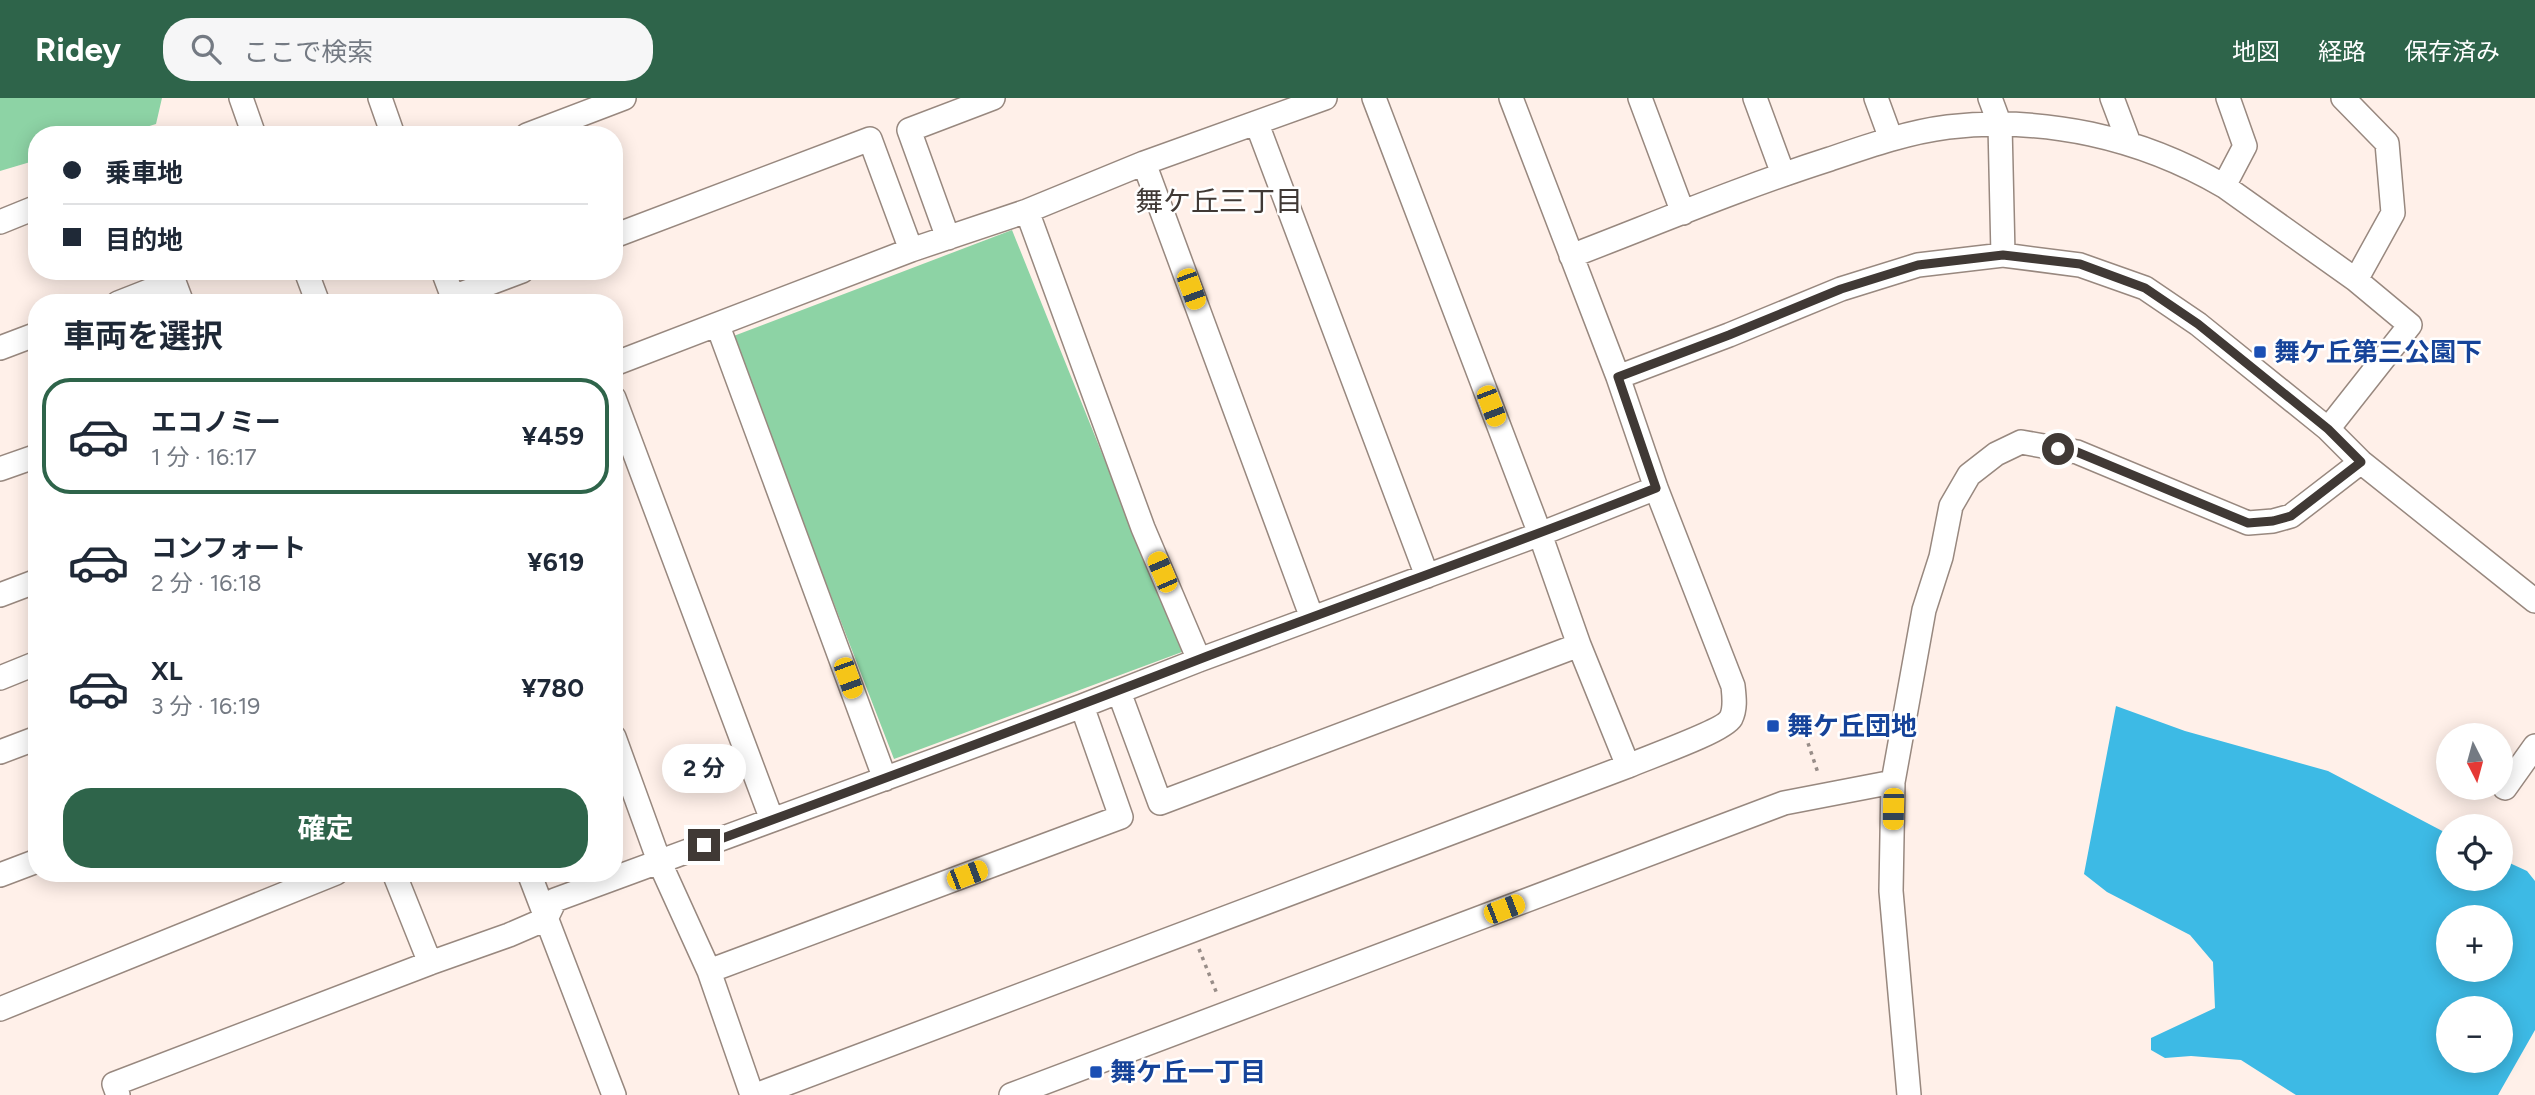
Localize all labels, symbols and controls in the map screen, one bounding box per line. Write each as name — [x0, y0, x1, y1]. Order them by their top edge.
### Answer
search box — [163, 18, 653, 81]
text: Ridey — [35, 30, 121, 69]
icon: search — [187, 30, 225, 68]
text: ここで検索 — [243, 36, 373, 68]
text: 地図 — [2232, 37, 2280, 66]
text: 経路 — [2318, 37, 2366, 66]
text: 保存済み — [2404, 37, 2500, 66]
text: 乗車地 — [105, 157, 183, 189]
district label: 舞ケ丘三丁目 — [1135, 184, 1303, 218]
text: 目的地 — [105, 224, 183, 256]
car — [1174, 266, 1209, 312]
text: 車両を選択 — [63, 317, 223, 355]
place label: 舞ケ丘第三公園下 — [2274, 336, 2482, 368]
marker: 舞ケ丘第三公園下 — [2252, 344, 2268, 360]
car — [1474, 383, 1509, 429]
icon: car — [67, 405, 130, 468]
text: エコノミー — [151, 406, 281, 438]
text: ¥459 — [522, 420, 584, 452]
route start — [2042, 433, 2074, 465]
text: 1 分 · 16:17 — [151, 443, 257, 471]
icon: car — [67, 531, 130, 594]
text: コンフォート — [151, 532, 306, 564]
text: ¥619 — [527, 546, 584, 578]
car — [1145, 549, 1180, 595]
text: 2 分 · 16:18 — [151, 569, 262, 597]
text: XL — [151, 655, 183, 687]
car — [831, 655, 866, 701]
icon: car — [67, 657, 130, 720]
text: ¥780 — [521, 672, 584, 704]
text: 3 分 · 16:19 — [151, 692, 260, 720]
place label: 舞ケ丘団地 — [1787, 710, 1917, 742]
marker: 舞ケ丘団地 — [1765, 718, 1781, 734]
north arrow — [2436, 723, 2513, 800]
map controls — [2436, 723, 2513, 1073]
callout: 2 分 — [662, 744, 746, 792]
text: 2 分 — [683, 754, 725, 782]
button: 確定 — [63, 788, 588, 868]
car — [1883, 788, 1904, 830]
button: locate — [2436, 814, 2513, 891]
route end — [688, 829, 720, 861]
car — [944, 858, 991, 892]
car — [1481, 892, 1528, 926]
button: + — [2436, 905, 2513, 982]
button: − — [2436, 996, 2513, 1073]
place label: 舞ケ丘一丁目 — [1110, 1056, 1266, 1088]
marker: 舞ケ丘一丁目 — [1088, 1064, 1104, 1080]

